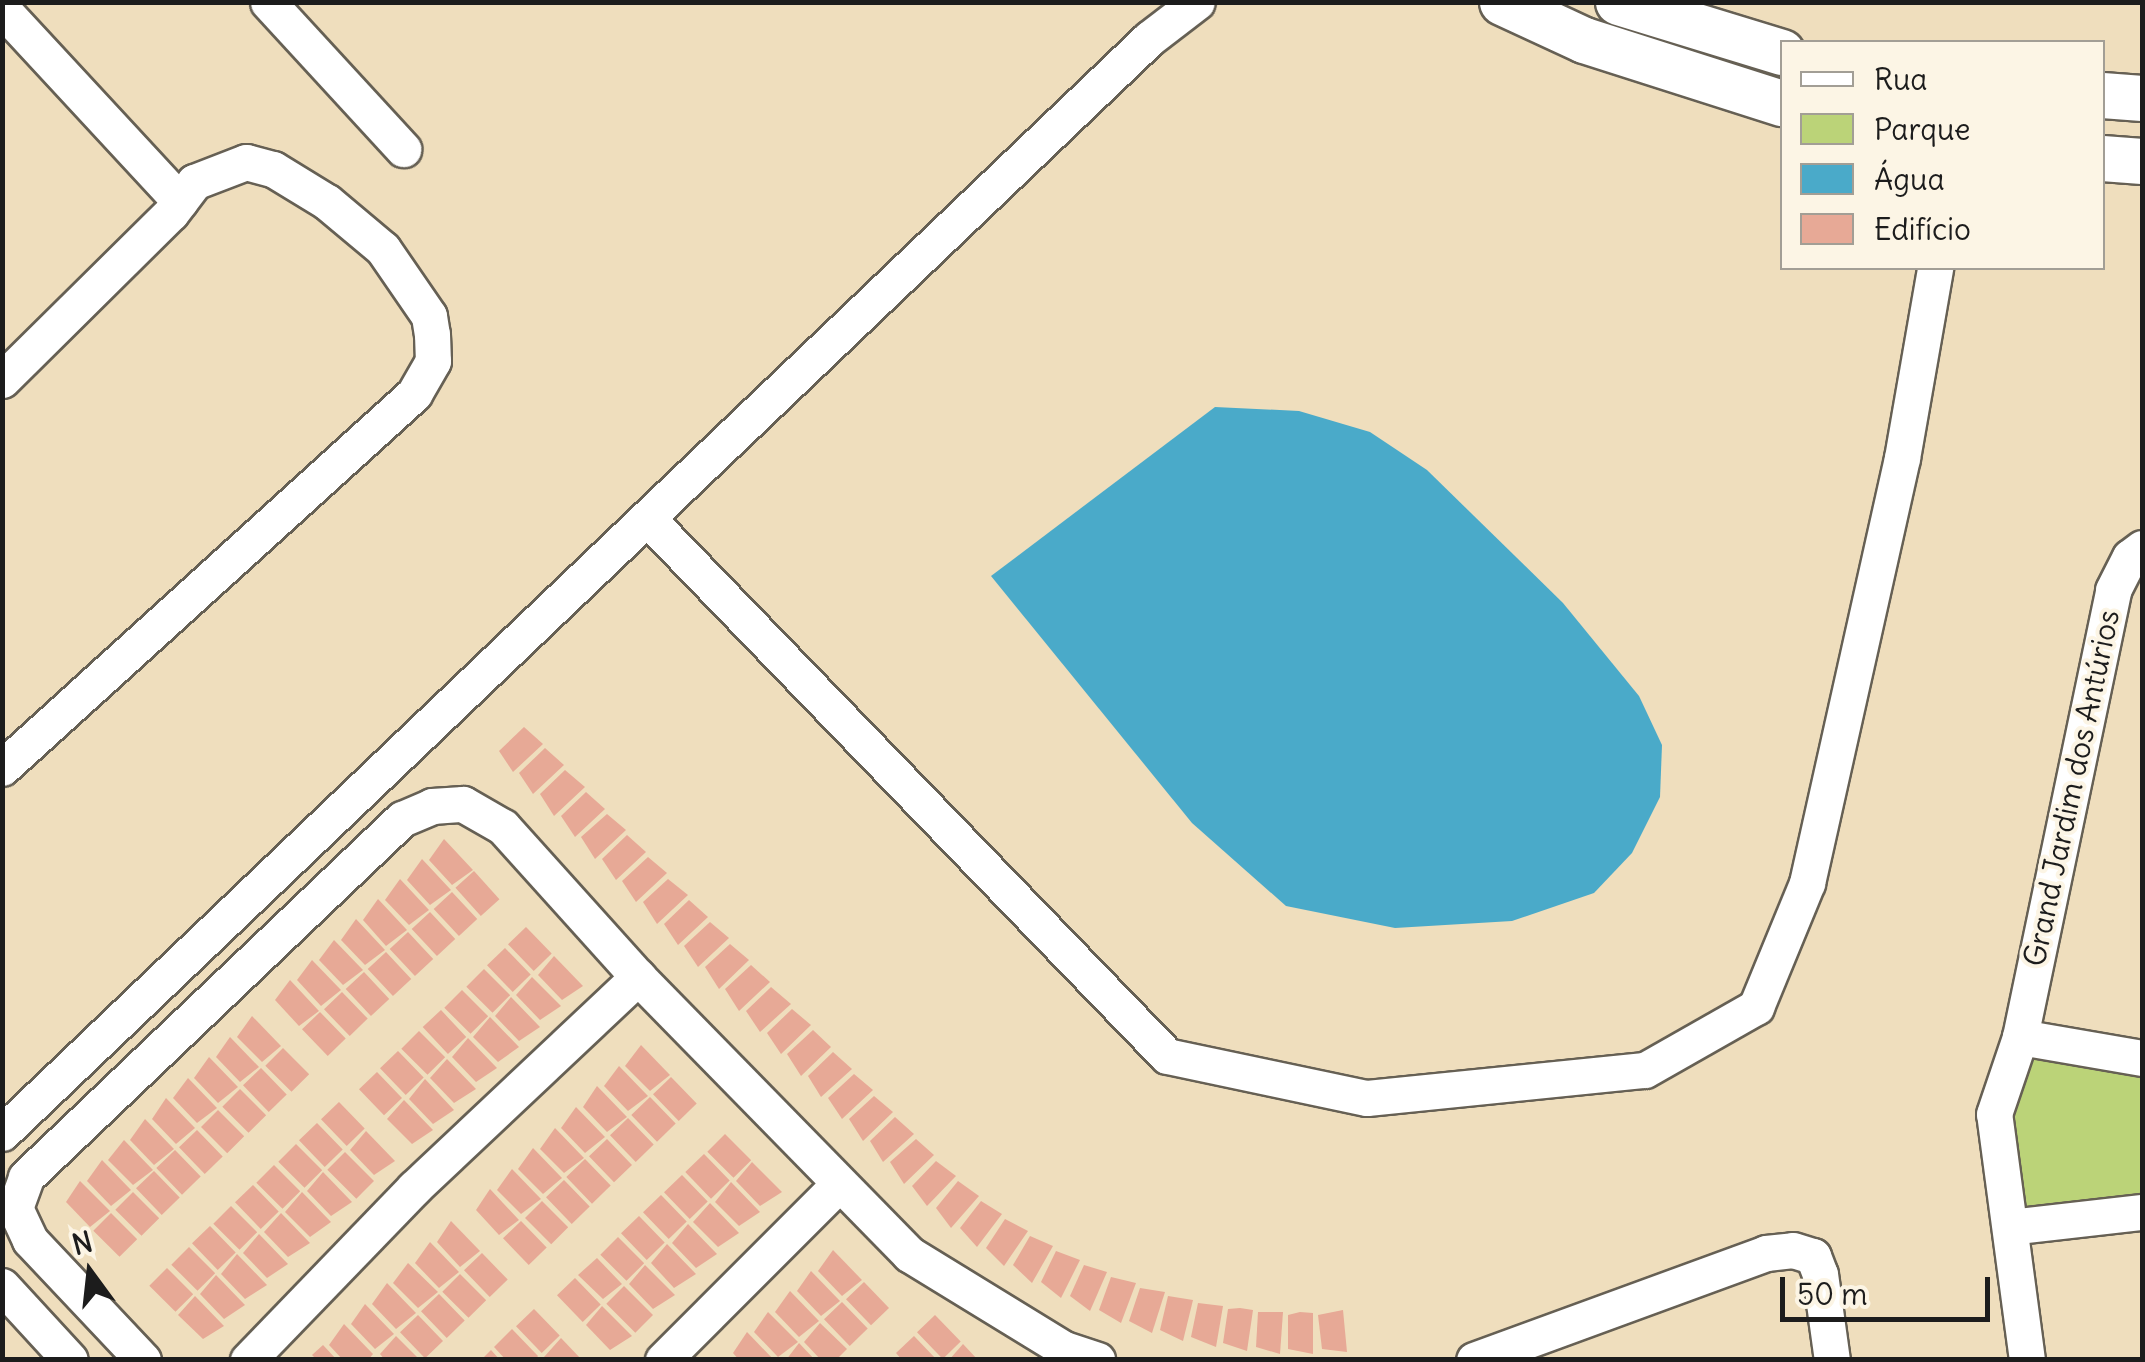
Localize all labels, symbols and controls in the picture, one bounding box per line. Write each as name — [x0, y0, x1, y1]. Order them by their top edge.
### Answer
legend — [1780, 40, 2105, 270]
text: Rua — [1874, 60, 1927, 98]
text: Parque — [1874, 110, 1970, 148]
text: Água — [1874, 160, 1945, 198]
text: Edifício — [1874, 210, 1971, 248]
street label: Grand Jardim dos Antúrios — [2016, 606, 2126, 970]
north arrow — [40, 1222, 140, 1322]
text: N — [68, 1223, 96, 1263]
scale bar — [1785, 1257, 1995, 1319]
text: 50 m — [1797, 1275, 1867, 1313]

